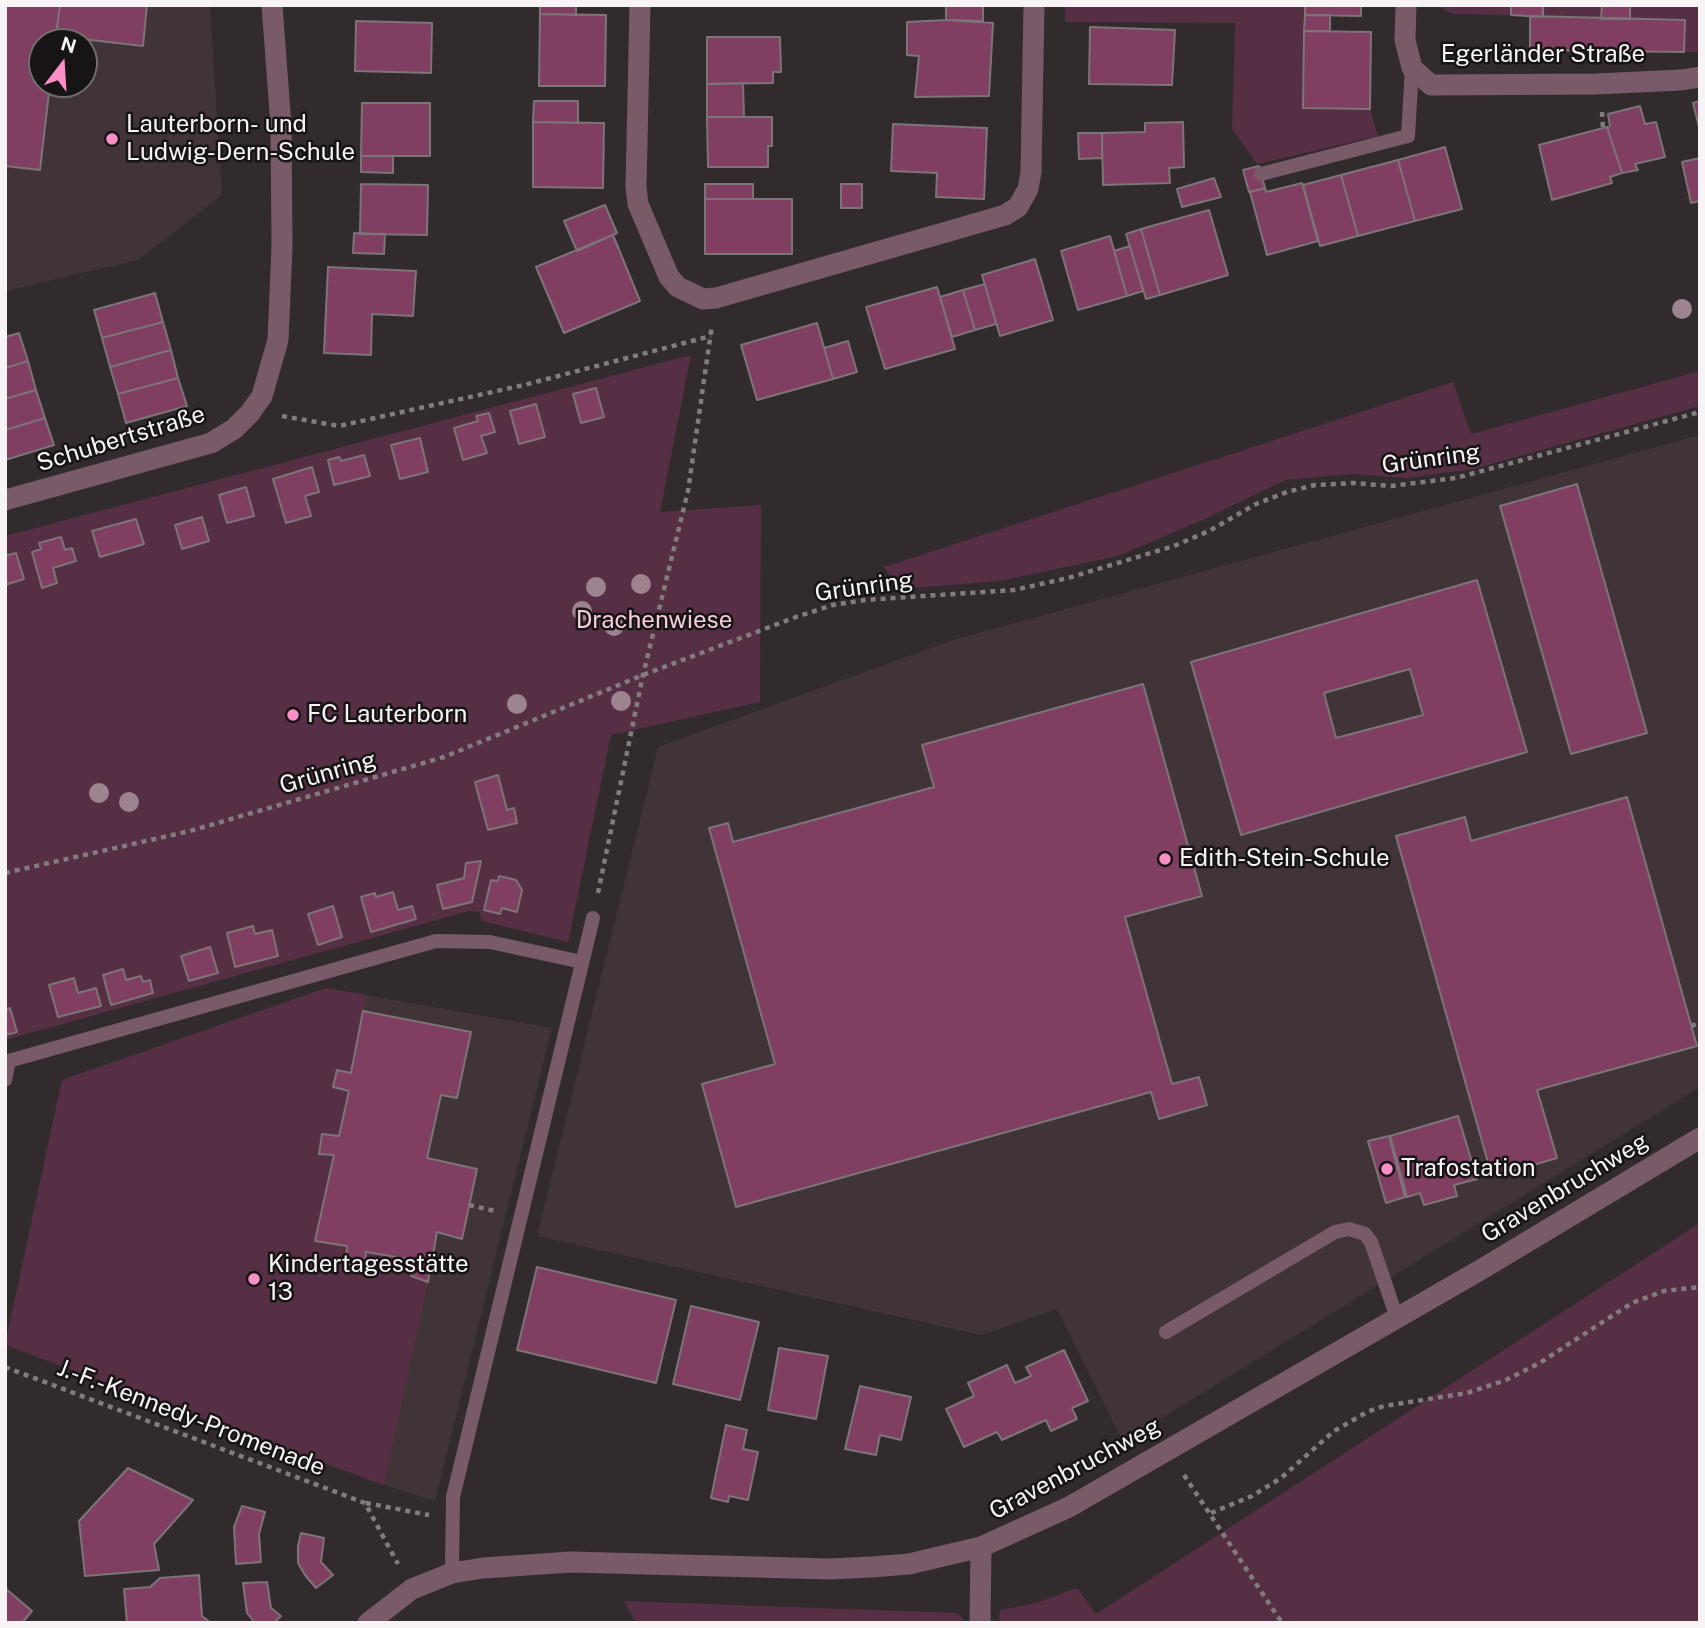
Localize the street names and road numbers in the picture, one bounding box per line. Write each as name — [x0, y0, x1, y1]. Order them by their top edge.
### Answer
street label: Egerländer Straße — [1441, 41, 1645, 69]
street label: Schubertstraße — [33, 400, 209, 478]
street label: Grünring — [1380, 438, 1482, 480]
street label: Grünring — [813, 566, 915, 608]
street label: Grünring — [276, 745, 380, 801]
street label: Gravenbruchweg — [1476, 1127, 1654, 1249]
street label: J.-F.-Kennedy-Promenade — [53, 1354, 329, 1482]
street label: Gravenbruchweg — [985, 1412, 1165, 1526]

